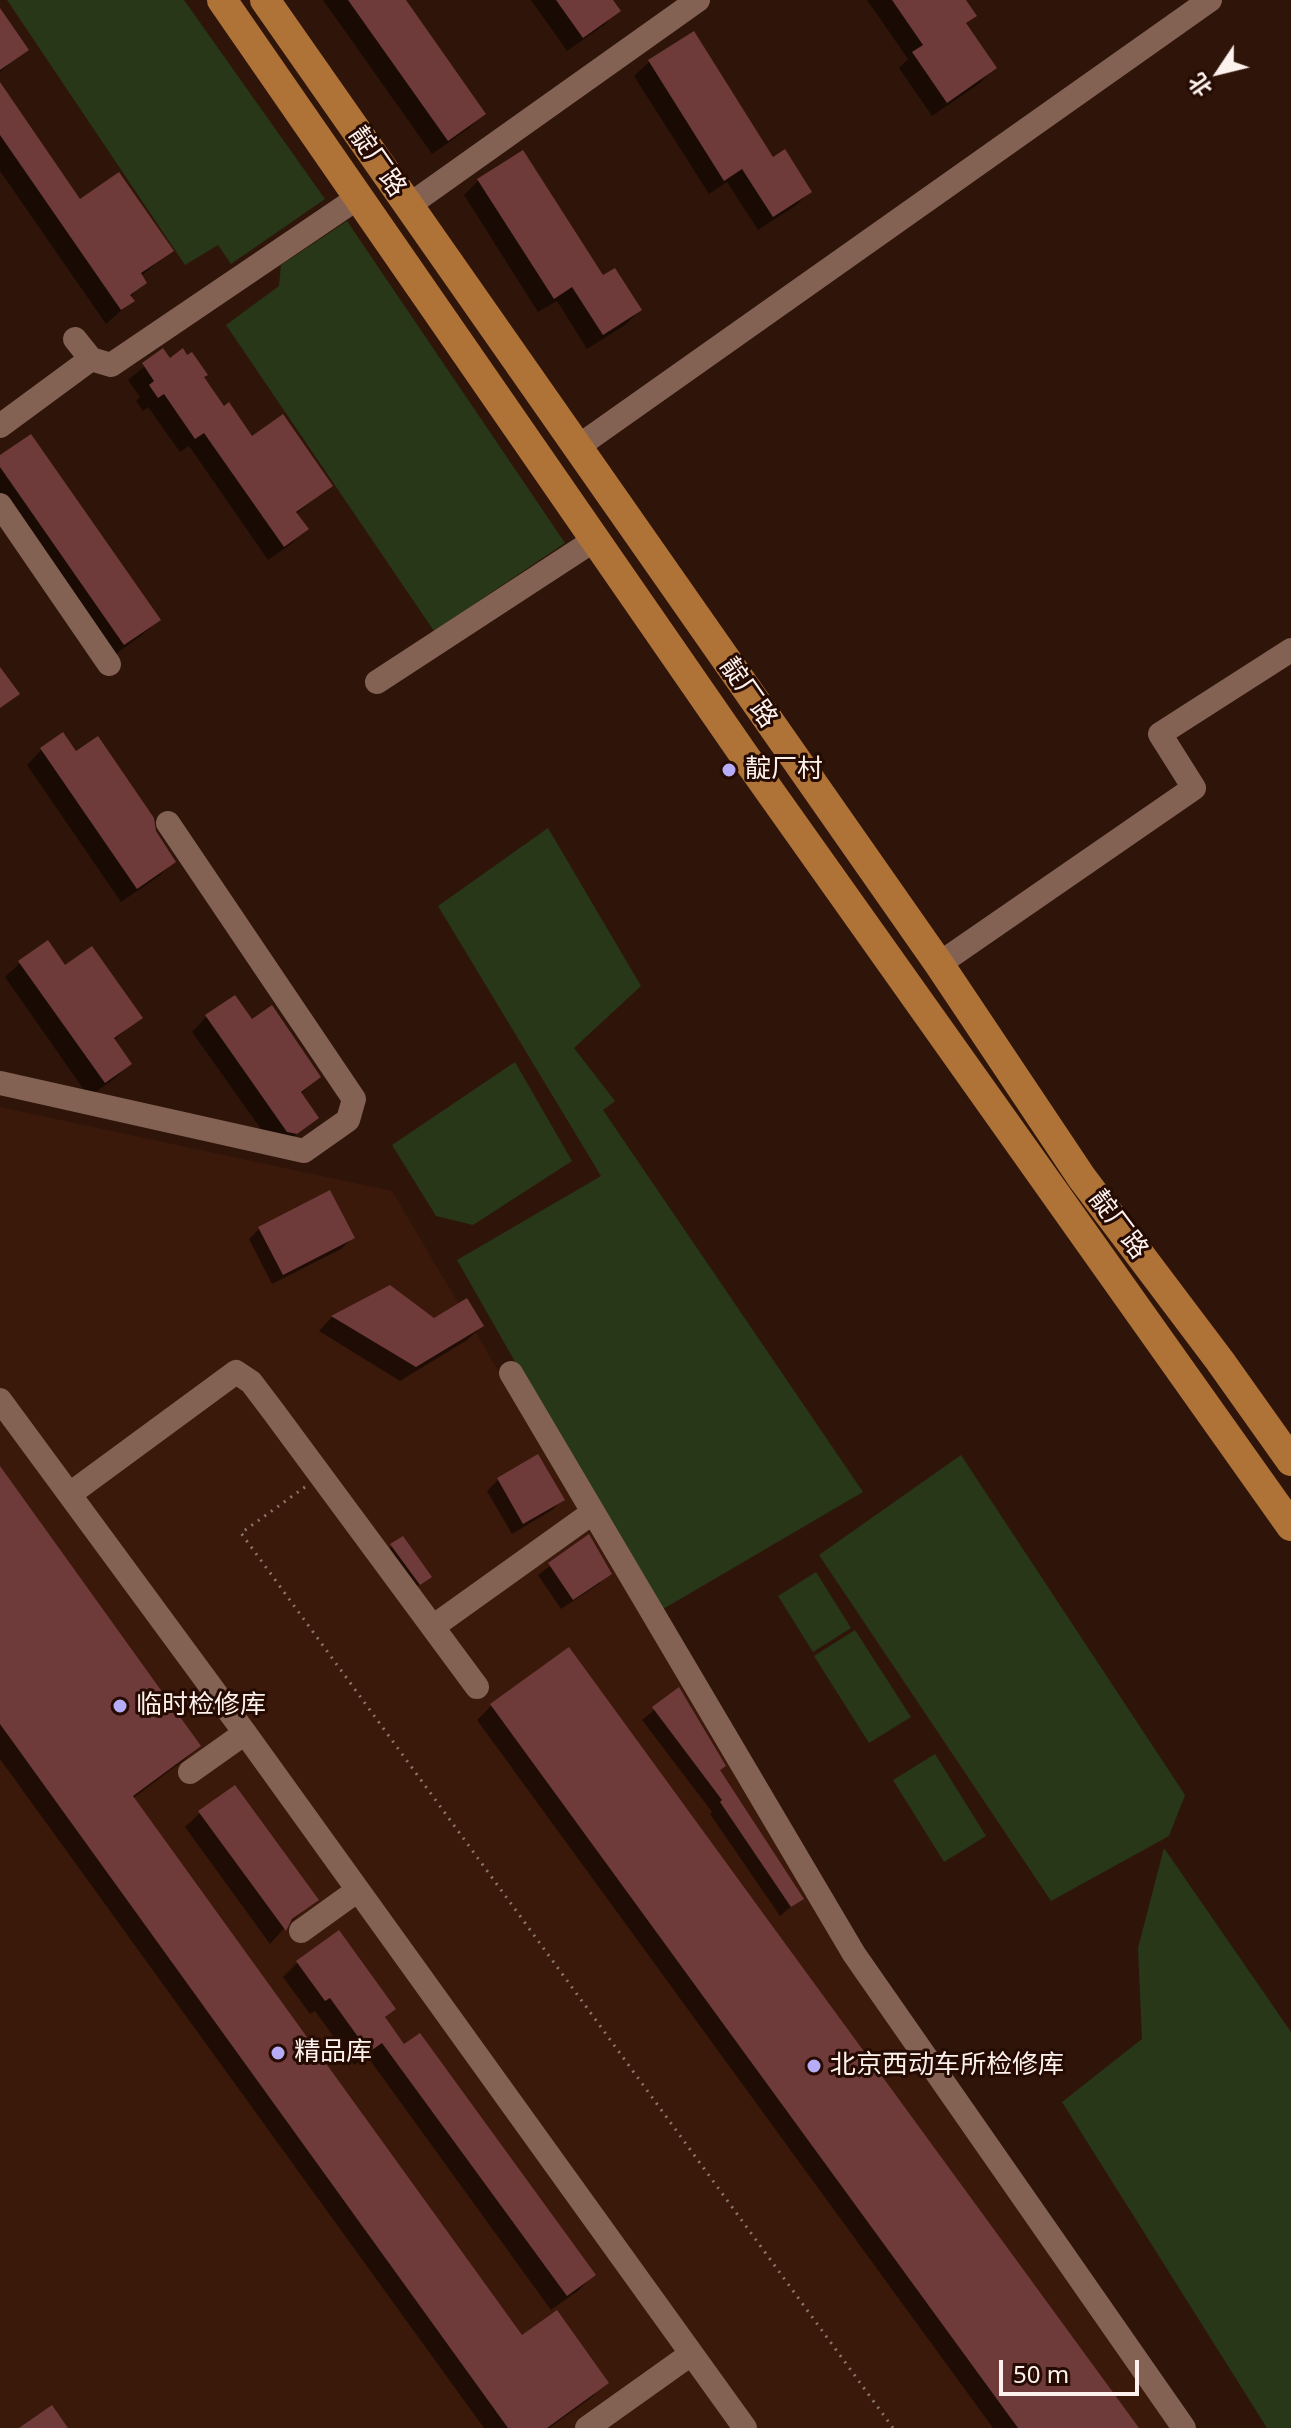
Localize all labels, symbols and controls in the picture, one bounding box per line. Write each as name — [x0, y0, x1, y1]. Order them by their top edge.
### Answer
north arrow — [1179, 32, 1259, 112]
text: 北 — [1181, 68, 1218, 103]
street label: 靛厂路 — [342, 121, 412, 203]
street label: 靛厂路 — [713, 652, 783, 734]
place label: 靛厂村 — [745, 754, 823, 786]
marker: 靛厂村 — [720, 761, 738, 779]
street label: 靛厂路 — [1082, 1184, 1154, 1266]
place label: 临时检修库 — [136, 1690, 266, 1722]
marker: 临时检修库 — [111, 1697, 129, 1715]
place label: 精品库 — [294, 2037, 372, 2069]
marker: 精品库 — [269, 2044, 287, 2062]
place label: 北京西动车所检修库 — [830, 2050, 1064, 2082]
marker: 北京西动车所检修库 — [805, 2057, 823, 2075]
scale bar — [1003, 2344, 1143, 2394]
text: 50 m — [1013, 2357, 1069, 2390]

